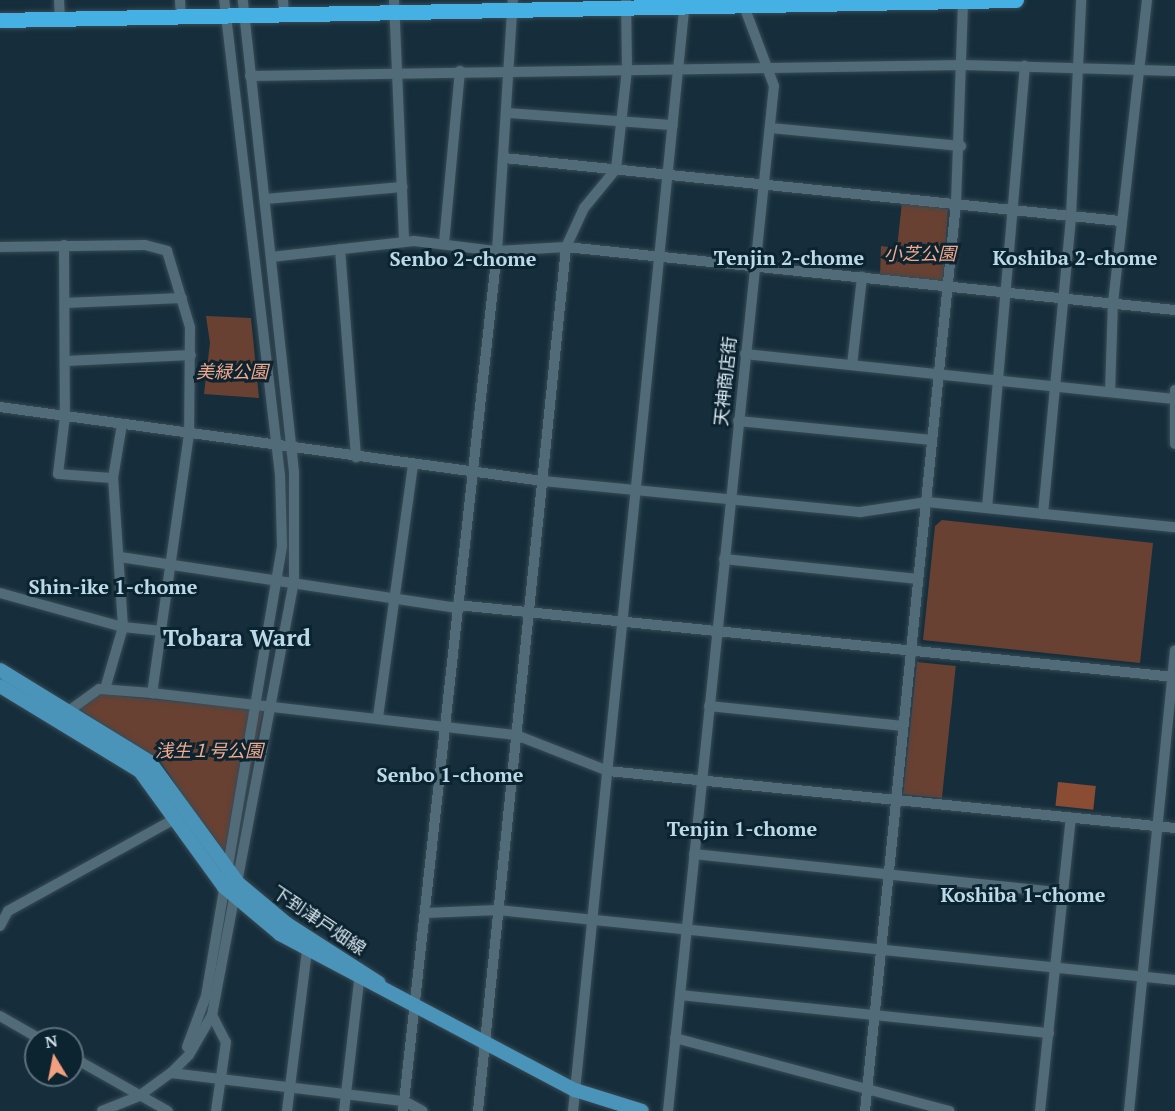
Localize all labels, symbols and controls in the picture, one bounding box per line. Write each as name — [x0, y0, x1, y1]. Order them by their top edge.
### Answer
park label: 小芝公園 — [884, 242, 956, 264]
district label: Tenjin 2-chome — [714, 245, 864, 269]
district label: Koshiba 2-chome — [992, 245, 1158, 269]
district label: Senbo 2-chome — [390, 246, 536, 270]
street label: 天神商店街 — [710, 335, 740, 427]
park label: 美緑公園 — [196, 360, 268, 382]
district label: Shin-ike 1-chome — [28, 574, 198, 598]
district label: Tobara Ward — [163, 624, 311, 652]
park label: 浅生１号公園 — [155, 739, 263, 761]
district label: Senbo 1-chome — [377, 762, 523, 786]
district label: Tenjin 1-chome — [667, 816, 817, 840]
street label: 下到津戸畑線 — [268, 881, 370, 959]
district label: Koshiba 1-chome — [940, 882, 1106, 906]
north arrow — [24, 1027, 84, 1087]
text: N — [43, 1029, 59, 1053]

